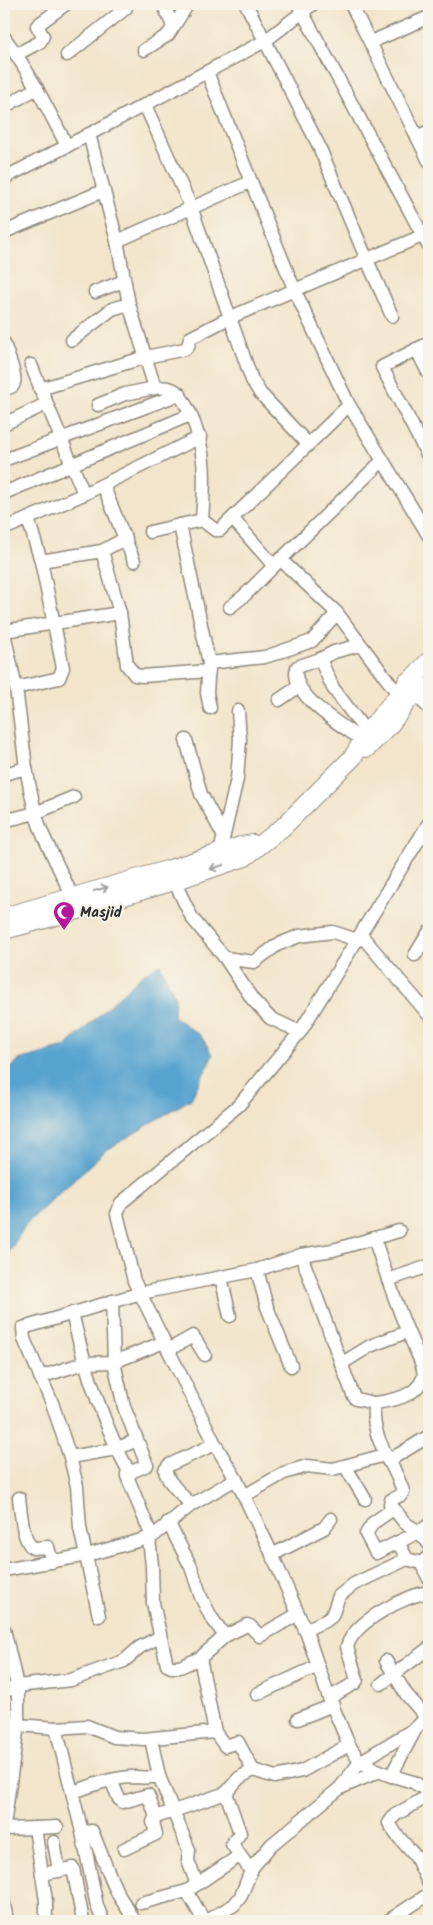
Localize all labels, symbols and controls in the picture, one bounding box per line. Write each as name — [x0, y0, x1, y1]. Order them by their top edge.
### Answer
one-way arrow — [210, 863, 225, 872]
one-way arrow — [93, 884, 109, 894]
mosque icon: Masjid — [52, 900, 76, 931]
place label: Masjid — [80, 901, 123, 925]

